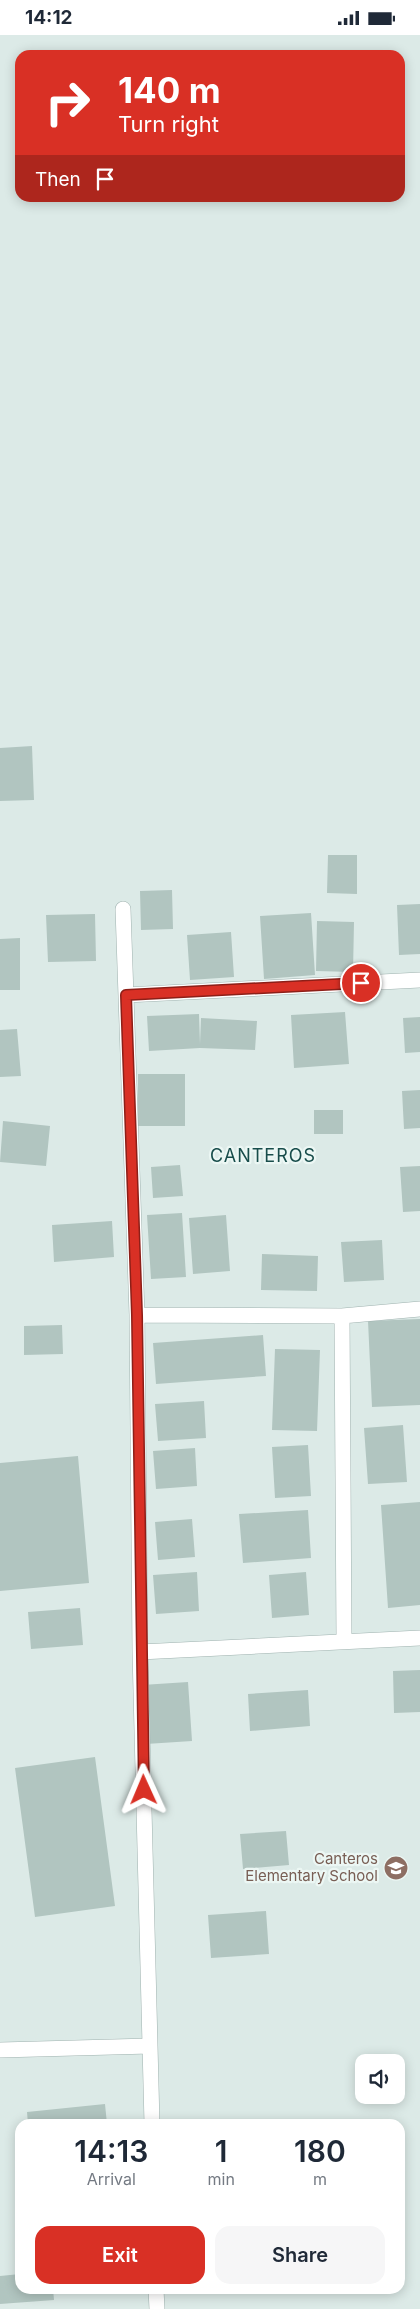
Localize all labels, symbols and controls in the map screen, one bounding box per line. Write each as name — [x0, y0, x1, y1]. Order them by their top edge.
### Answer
text: 14:12 — [25, 6, 73, 29]
text: 140 m — [118, 69, 221, 111]
icon: right — [35, 70, 100, 135]
text: Turn right — [118, 111, 219, 137]
icon: arrive — [91, 165, 119, 193]
text: Then — [35, 168, 81, 191]
pin — [340, 962, 382, 1004]
icon: arrive — [347, 969, 375, 997]
district label: CANTEROS — [210, 1145, 316, 1166]
position arrow — [117, 1763, 169, 1815]
place label: Canteros Elementary School — [245, 1849, 378, 1885]
school or university icon: Canteros Elementary School — [383, 1855, 409, 1881]
map controls — [355, 2054, 405, 2104]
button: sound — [355, 2054, 405, 2104]
text: 14:13 — [74, 2133, 148, 2169]
text: 1 — [215, 2133, 228, 2169]
text: 180 — [294, 2133, 346, 2169]
text: Arrival — [87, 2169, 136, 2189]
text: min — [207, 2169, 235, 2189]
text: m — [313, 2169, 327, 2189]
button: Exit — [35, 2226, 205, 2284]
button: Share — [215, 2226, 385, 2284]

